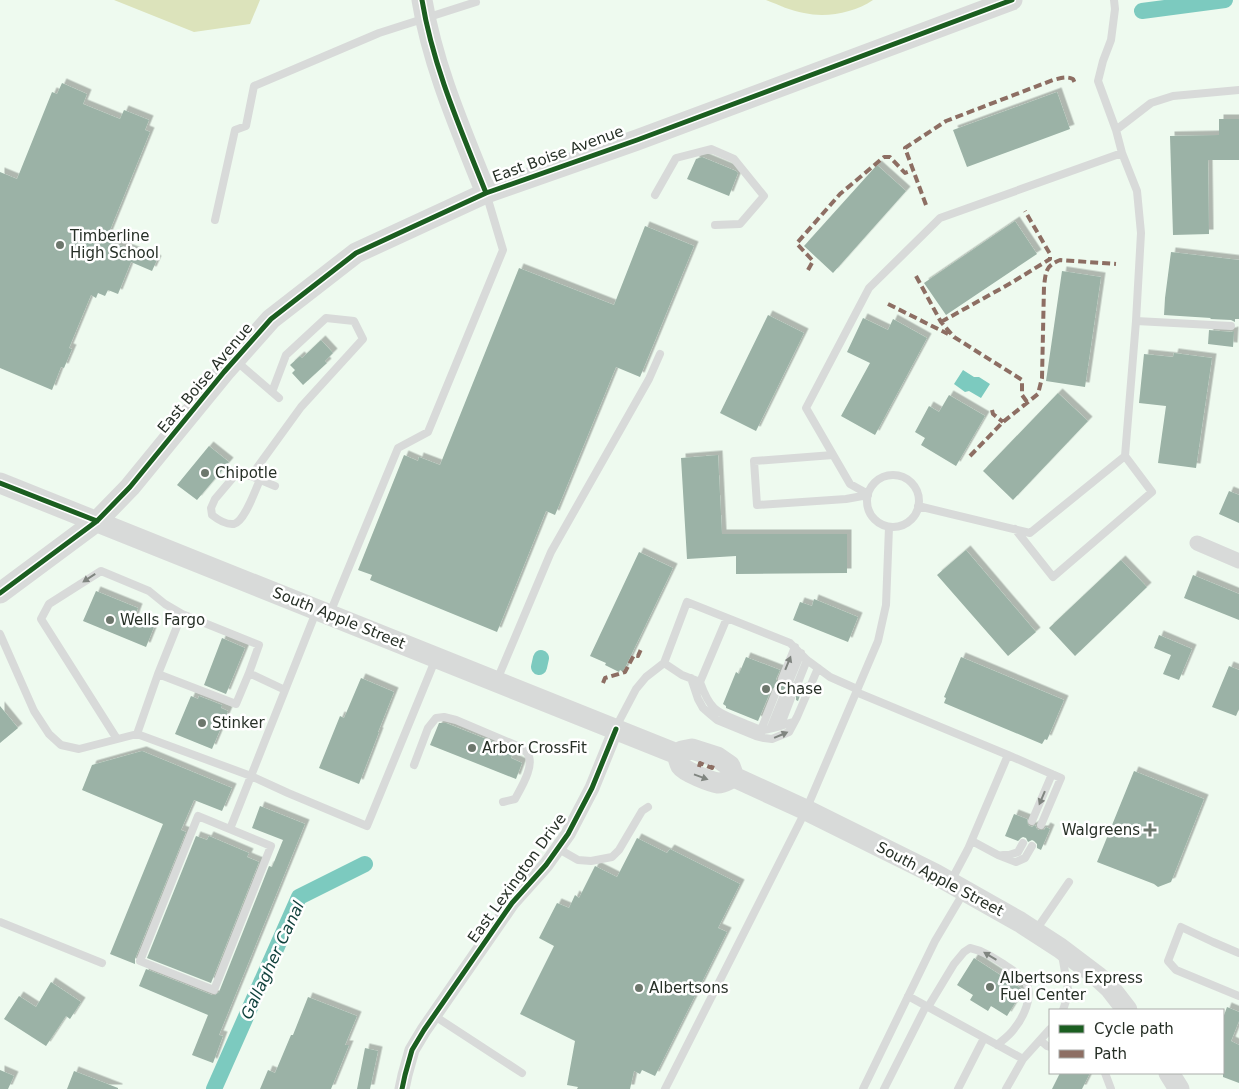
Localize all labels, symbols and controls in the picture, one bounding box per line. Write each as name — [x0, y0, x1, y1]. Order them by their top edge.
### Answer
street label: East Boise Avenue — [490, 122, 626, 186]
place label: Timberline High School — [69, 227, 159, 262]
marker: Timberline High School — [54, 239, 66, 251]
street label: East Boise Avenue — [154, 319, 256, 437]
place label: Chipotle — [215, 464, 277, 482]
marker: Chipotle — [199, 467, 211, 479]
one-way arrow — [83, 573, 96, 583]
street label: South Apple Street — [270, 583, 408, 653]
place label: Wells Fargo — [120, 611, 205, 629]
marker: Wells Fargo — [104, 614, 116, 626]
one-way arrow — [784, 655, 792, 670]
place label: Chase — [776, 680, 822, 698]
marker: Chase — [760, 683, 772, 695]
place label: Stinker — [212, 714, 265, 732]
marker: Stinker — [196, 717, 208, 729]
one-way arrow — [774, 731, 788, 739]
place label: Arbor CrossFit — [482, 739, 587, 757]
marker: Arbor CrossFit — [466, 742, 478, 754]
one-way arrow — [693, 774, 708, 781]
one-way arrow — [1037, 790, 1045, 805]
street label: East Lexington Drive — [464, 810, 570, 946]
place label: Walgreens — [1062, 821, 1140, 839]
marker: Walgreens — [1144, 824, 1156, 836]
street label: South Apple Street — [873, 838, 1007, 920]
water label: Gallagher Canal — [237, 898, 308, 1022]
one-way arrow — [984, 952, 997, 961]
place label: Albertsons Express Fuel Center — [1000, 969, 1143, 1004]
place label: Albertsons — [649, 979, 729, 997]
marker: Albertsons Express Fuel Center — [984, 981, 996, 993]
marker: Albertsons — [633, 982, 645, 994]
legend — [1049, 1009, 1224, 1074]
text: Cycle path — [1094, 1020, 1174, 1038]
text: Path — [1094, 1045, 1127, 1063]

